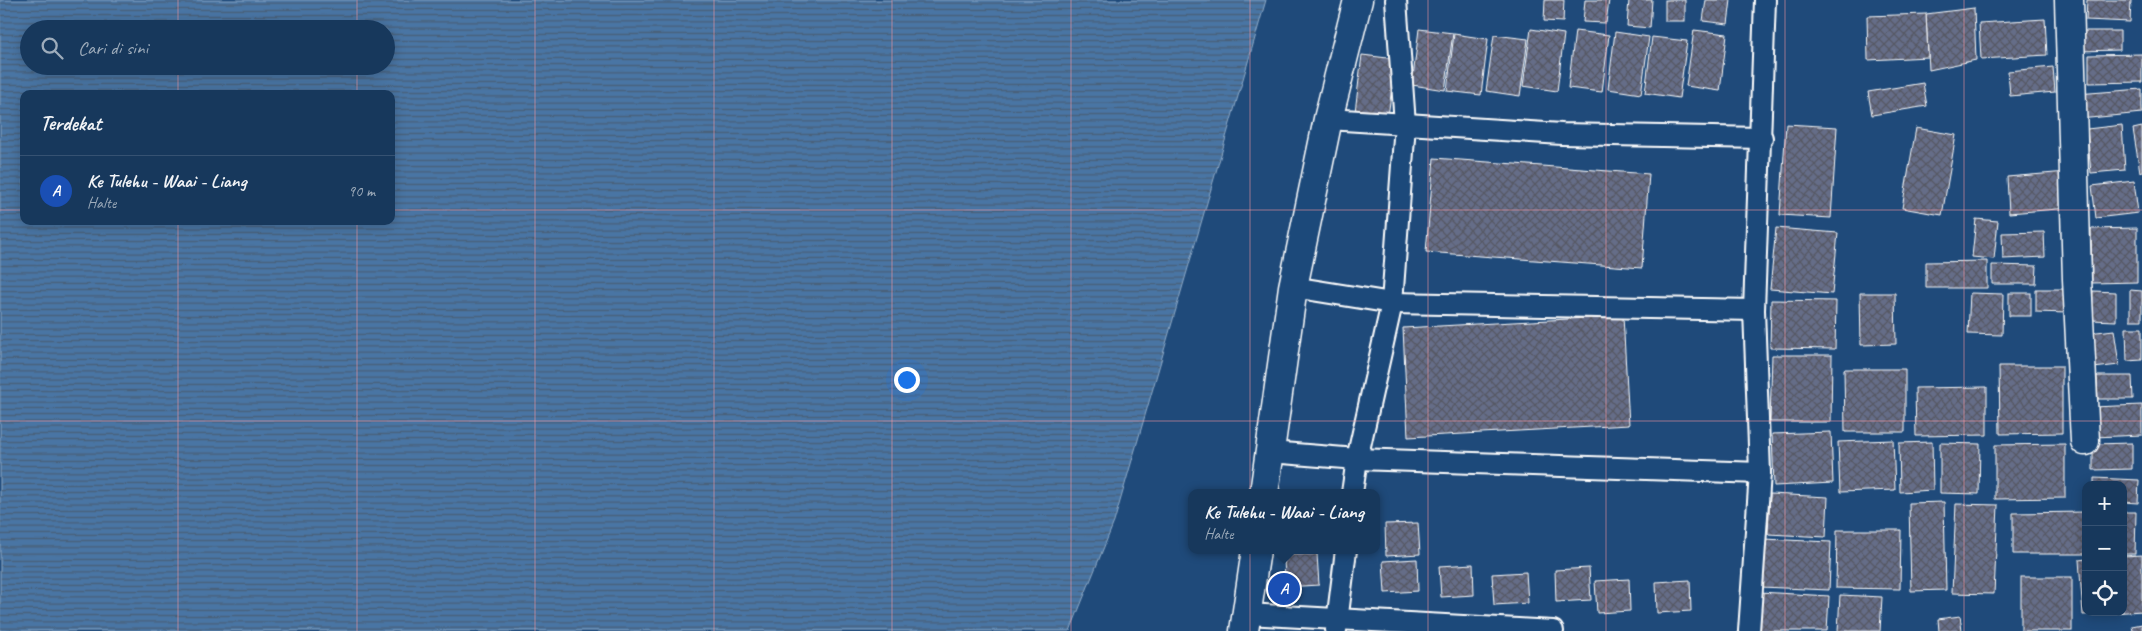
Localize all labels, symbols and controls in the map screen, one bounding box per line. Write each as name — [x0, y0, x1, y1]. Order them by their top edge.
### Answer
search box — [20, 20, 395, 75]
icon: search — [38, 34, 66, 62]
text: Cari di sini — [78, 36, 148, 60]
text: Terdekat — [40, 110, 101, 136]
text: Ke Tulehu - Waai - Liang — [87, 169, 246, 193]
text: A — [52, 181, 60, 201]
text: 90 m — [348, 181, 375, 201]
text: Halte — [87, 193, 116, 213]
your location — [894, 367, 920, 393]
map controls — [2082, 481, 2127, 616]
button: + — [2082, 481, 2127, 526]
popup — [1188, 489, 1380, 554]
text: Ke Tulehu - Waai - Liang — [1204, 500, 1364, 524]
text: Halte — [1204, 524, 1234, 544]
button: − — [2082, 526, 2127, 571]
pin: A — [1268, 570, 1300, 608]
button: locate — [2082, 571, 2127, 616]

